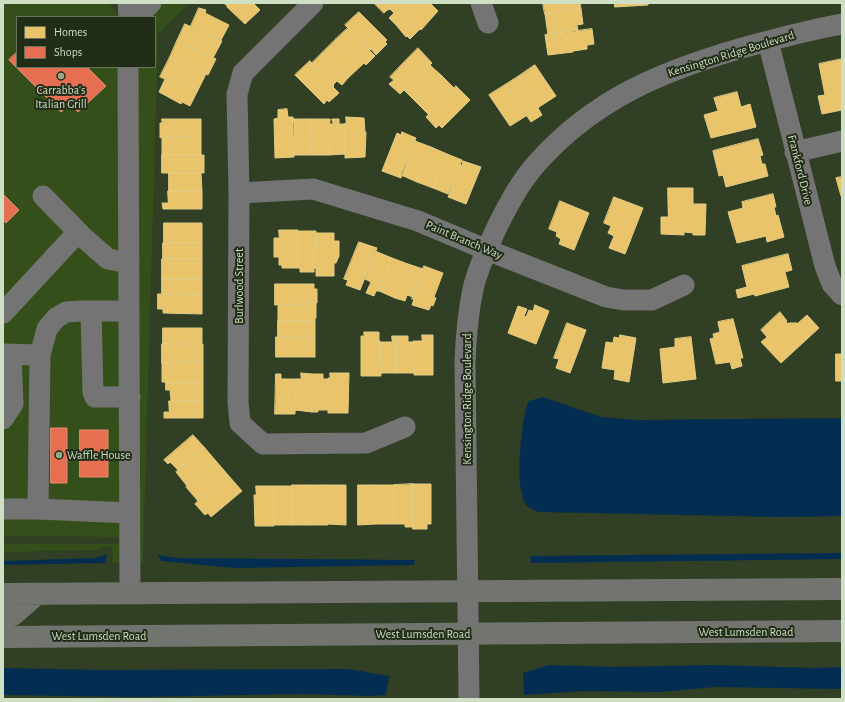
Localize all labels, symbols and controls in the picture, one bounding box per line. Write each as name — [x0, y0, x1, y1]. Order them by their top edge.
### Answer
legend — [16, 16, 156, 68]
text: Homes — [54, 26, 87, 38]
street label: Kensington Ridge Boulevard — [666, 28, 796, 80]
text: Shops — [54, 46, 82, 58]
marker: Carrabba's Italian Grill — [56, 71, 66, 81]
place label: Carrabba's Italian Grill — [35, 83, 87, 111]
street label: Frankford Drive — [784, 133, 816, 207]
street label: Paint Branch Way — [424, 217, 504, 263]
street label: Burlwood Street — [232, 248, 246, 324]
street label: Kensington Ridge Boulevard — [460, 333, 474, 465]
place label: Waffle House — [67, 448, 130, 462]
marker: Waffle House — [54, 450, 64, 460]
street label: West Lumsden Road — [699, 625, 793, 639]
street label: West Lumsden Road — [376, 627, 470, 641]
street label: West Lumsden Road — [52, 629, 146, 643]

